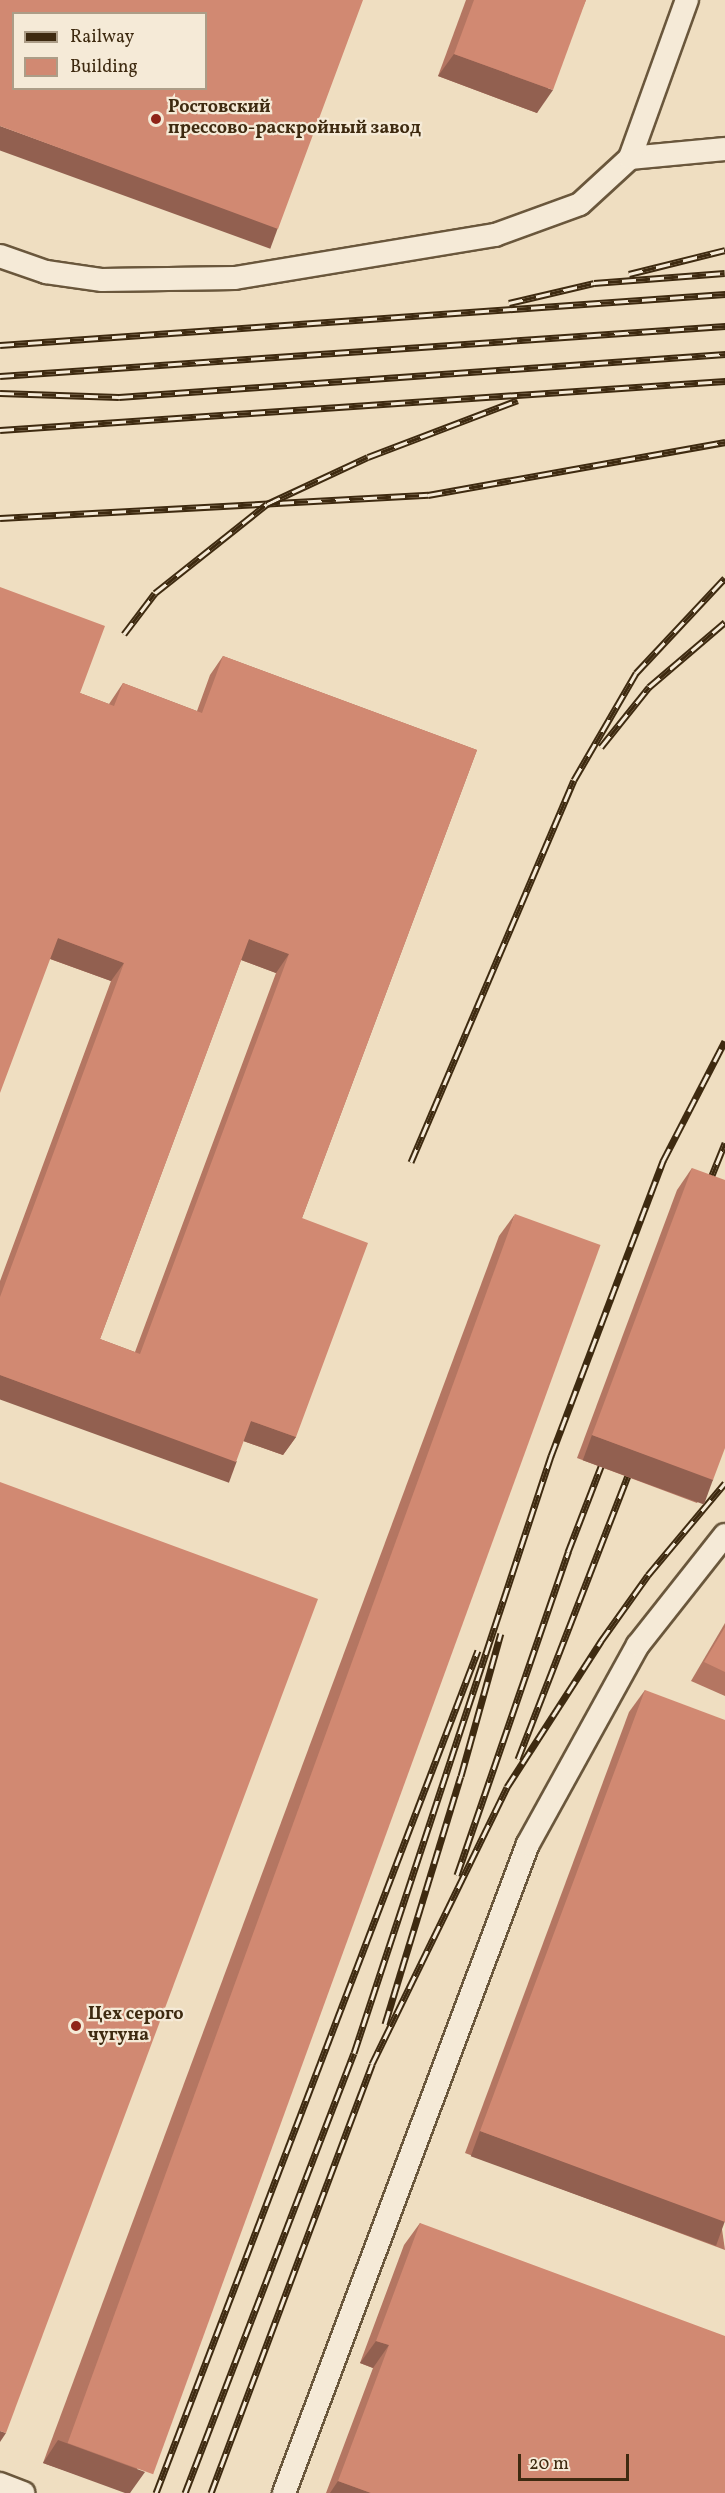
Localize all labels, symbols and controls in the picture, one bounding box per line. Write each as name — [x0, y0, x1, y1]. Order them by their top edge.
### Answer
legend — [12, 12, 207, 90]
text: Railway — [70, 25, 134, 50]
text: Building — [70, 55, 138, 80]
place label: Ростовский прессово-раскройный завод — [168, 98, 421, 140]
marker: Ростовский прессово-раскройный завод — [149, 112, 163, 126]
place label: Цех серого чугуна — [88, 2005, 184, 2048]
marker: Цех серого чугуна — [69, 2019, 83, 2033]
scale bar — [521, 2442, 632, 2480]
text: 20 m — [529, 2452, 569, 2477]

